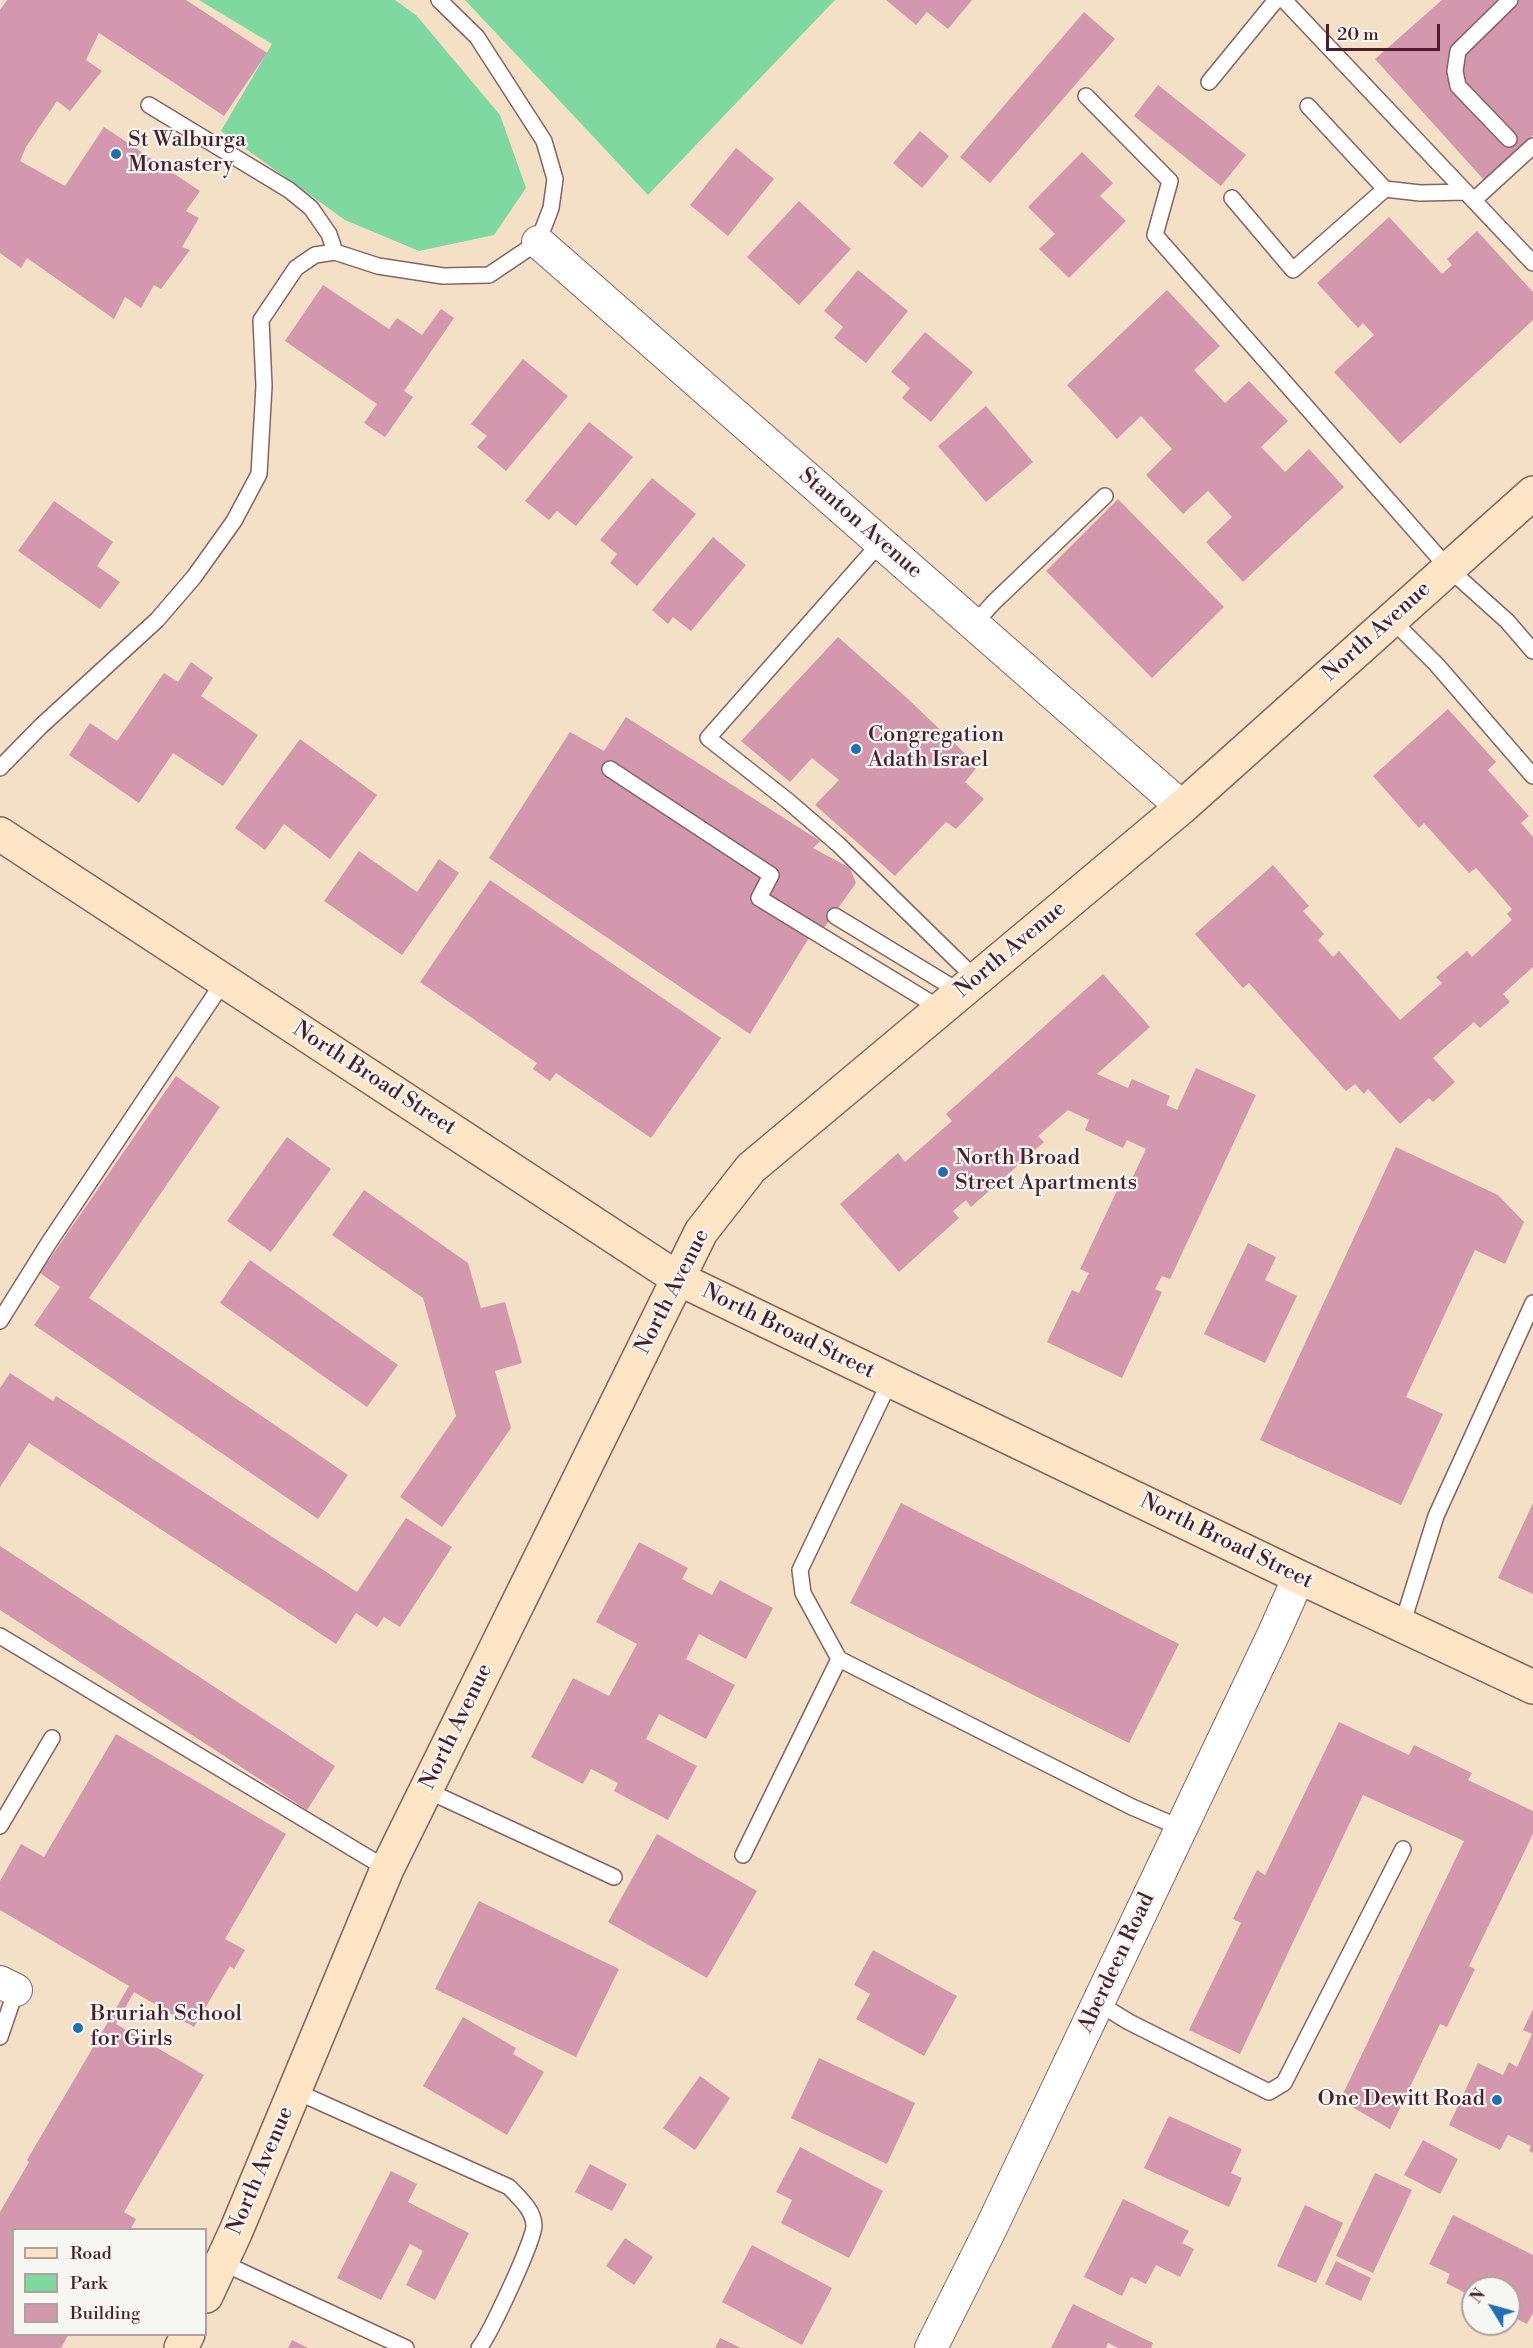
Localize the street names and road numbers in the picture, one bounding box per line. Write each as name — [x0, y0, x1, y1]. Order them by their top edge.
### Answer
street label: Stanton Avenue — [793, 463, 927, 585]
street label: North Avenue — [1317, 576, 1437, 688]
street label: North Avenue — [950, 896, 1072, 1004]
street label: North Broad Street — [287, 1016, 461, 1142]
street label: North Avenue — [630, 1225, 716, 1359]
street label: North Broad Street — [697, 1279, 879, 1385]
street label: North Broad Street — [1135, 1489, 1317, 1595]
street label: North Avenue — [415, 1660, 499, 1794]
street label: Aberdeen Road — [1073, 1889, 1161, 2037]
street label: North Avenue — [222, 2103, 300, 2239]

